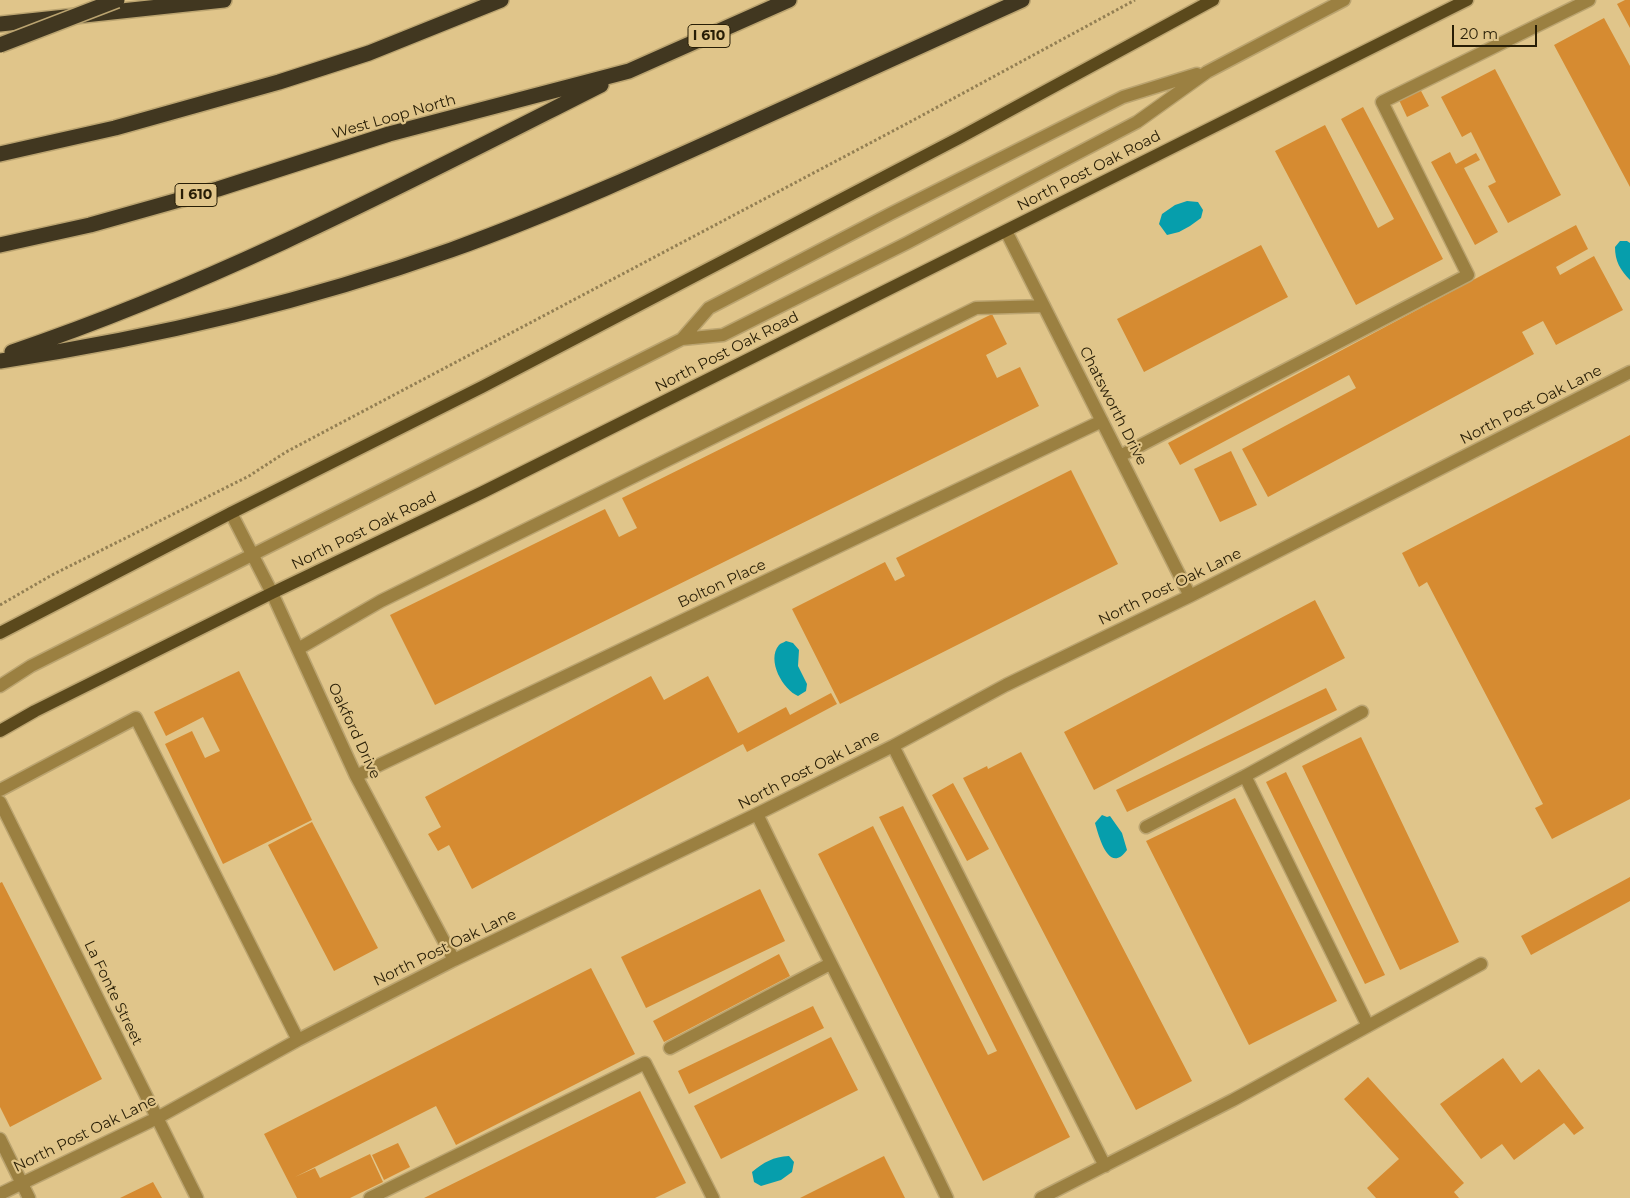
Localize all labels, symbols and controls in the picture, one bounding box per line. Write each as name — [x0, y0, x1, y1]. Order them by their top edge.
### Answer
scale bar — [1455, 15, 1540, 47]
road number: I 610 — [688, 24, 730, 48]
text: 20 m — [1460, 24, 1498, 43]
street label: West Loop North — [330, 91, 458, 143]
street label: North Post Oak Road — [1014, 127, 1164, 215]
road number: I 610 — [175, 184, 217, 206]
street label: North Post Oak Road — [652, 308, 802, 396]
street label: Chatsworth Drive — [1075, 344, 1151, 468]
street label: North Post Oak Lane — [1457, 361, 1605, 449]
street label: North Post Oak Road — [289, 488, 439, 574]
street label: North Post Oak Lane — [1096, 545, 1244, 629]
street label: Bolton Place — [675, 556, 769, 612]
street label: Oakford Drive — [324, 680, 384, 782]
street label: North Post Oak Lane — [735, 726, 883, 814]
street label: North Post Oak Lane — [371, 906, 519, 990]
street label: La Fonte Street — [80, 938, 146, 1048]
street label: North Post Oak Lane — [11, 1092, 159, 1176]

